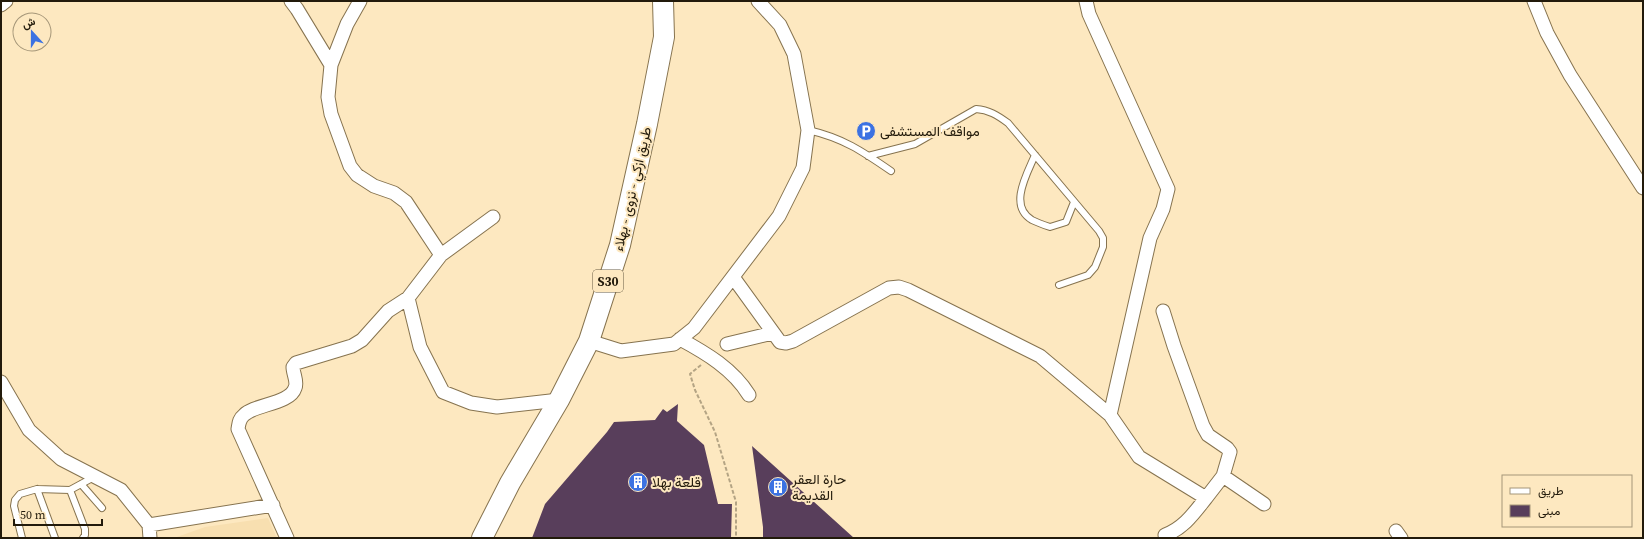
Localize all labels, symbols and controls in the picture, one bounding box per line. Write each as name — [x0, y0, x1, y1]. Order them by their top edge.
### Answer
north arrow — [12, 12, 52, 52]
text: ش — [20, 14, 37, 33]
parking icon: مواقف المستشفى — [855, 120, 877, 142]
place label: مواقف المستشفى — [880, 121, 980, 141]
street label: طريق ازكي - نزوى - بهلاء — [608, 125, 658, 254]
road number: S30 — [593, 270, 623, 292]
place label: حارة العقر القديمة — [791, 469, 846, 505]
building icon: قلعة بهلا — [627, 471, 649, 493]
place label: قلعة بهلا — [652, 472, 701, 492]
legend — [1502, 475, 1632, 527]
building icon: حارة العقر القديمة — [767, 476, 789, 498]
text: طريق — [1538, 483, 1564, 499]
scale bar — [14, 501, 102, 527]
text: مبنى — [1538, 503, 1560, 519]
text: 50 m — [20, 507, 46, 523]

